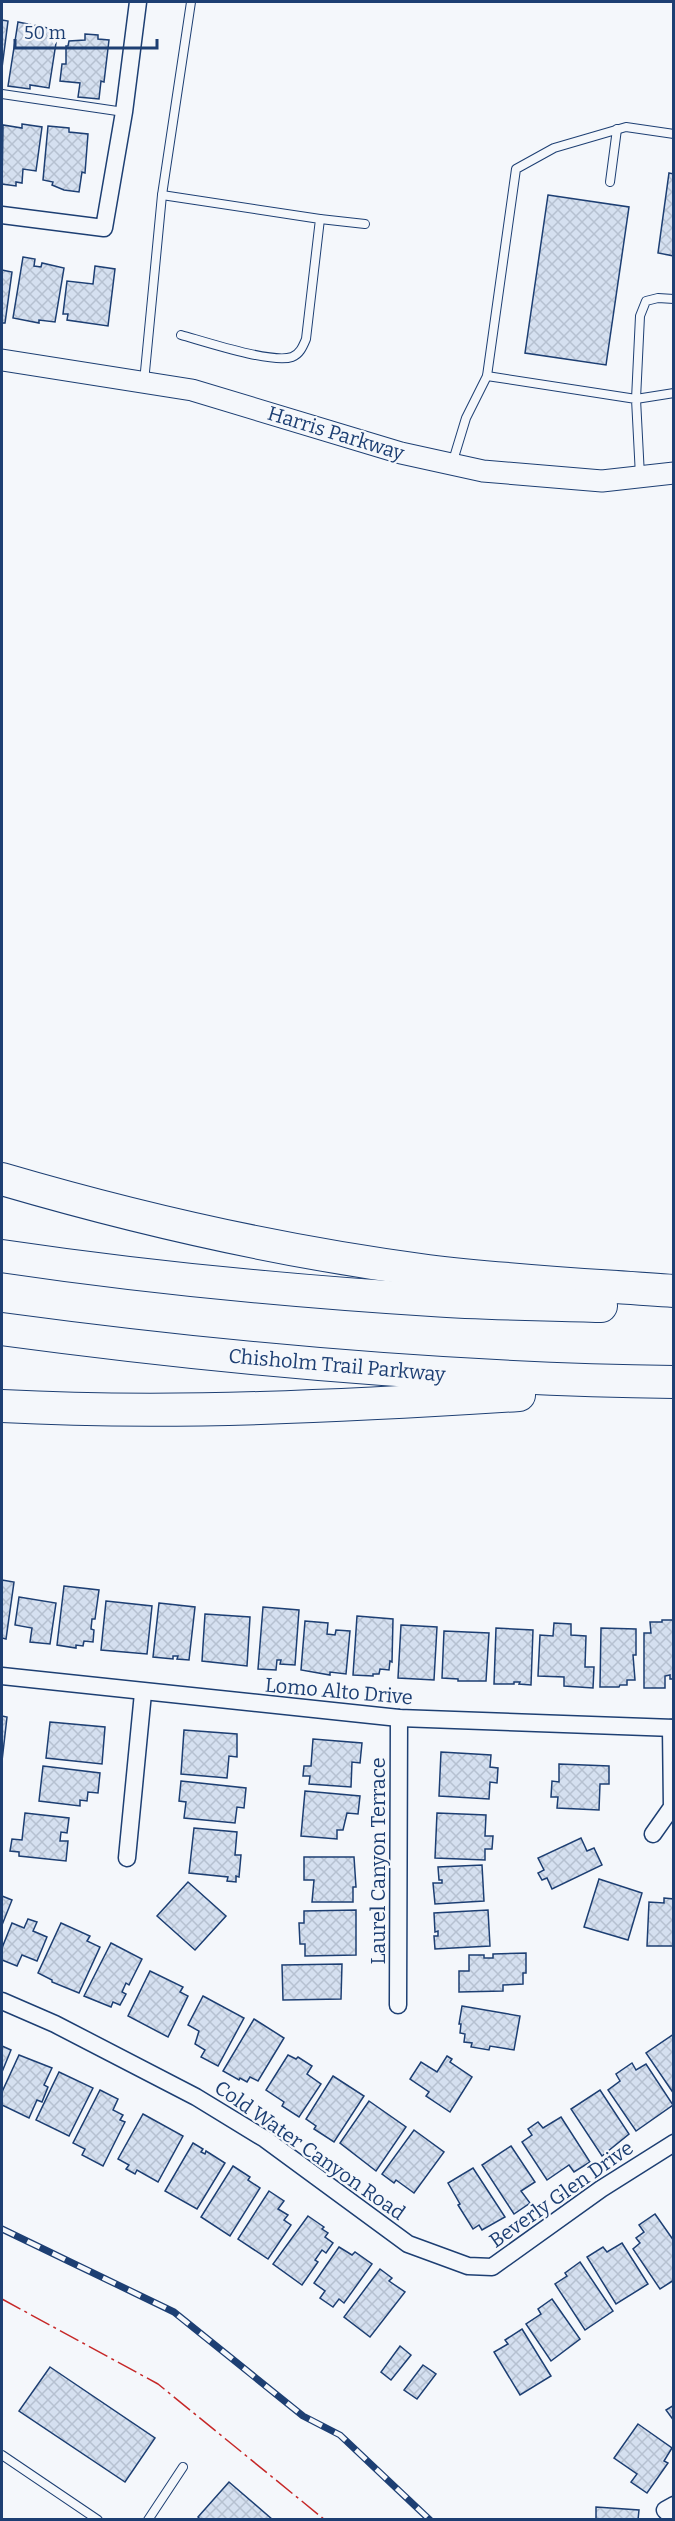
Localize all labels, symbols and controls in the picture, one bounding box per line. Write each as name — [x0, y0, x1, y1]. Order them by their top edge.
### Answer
scale bar — [15, 12, 158, 50]
text: 50 m — [24, 22, 66, 44]
street label: Harris Parkway — [265, 401, 408, 465]
street label: Chisholm Trail Parkway — [228, 1344, 447, 1386]
street label: Lomo Alto Drive — [264, 1673, 414, 1709]
street label: Laurel Canyon Terrace — [366, 1757, 390, 1965]
street label: Cold Water Canyon Road — [210, 2075, 410, 2225]
street label: Beverly Glen Drive — [484, 2135, 638, 2253]

